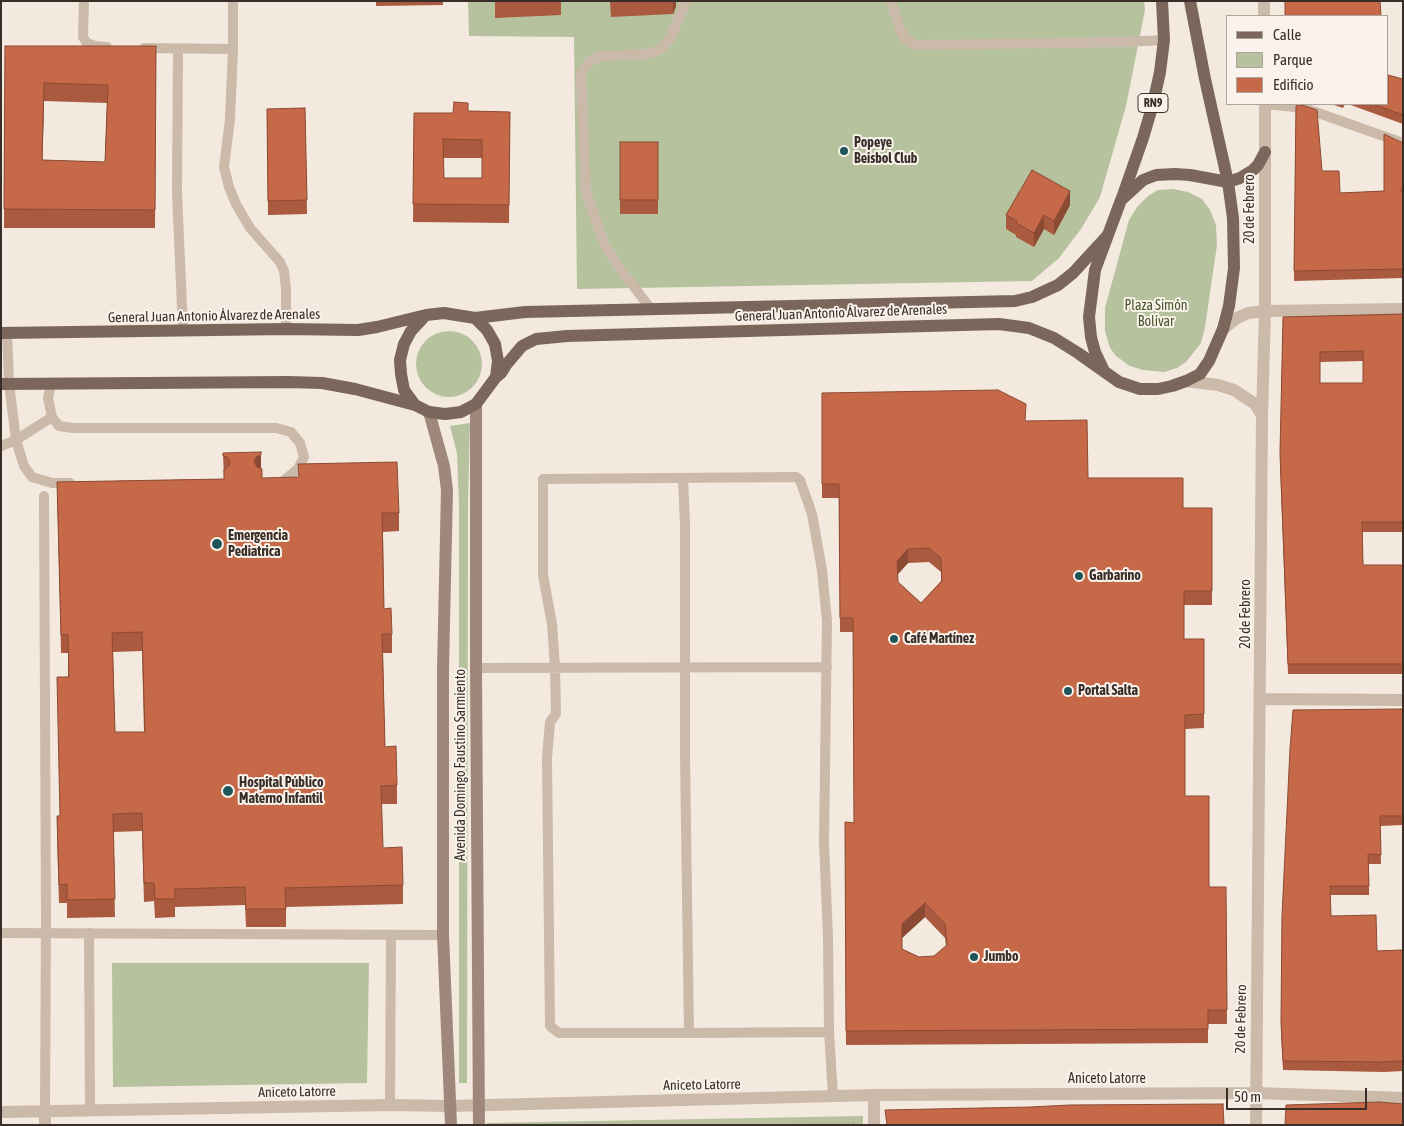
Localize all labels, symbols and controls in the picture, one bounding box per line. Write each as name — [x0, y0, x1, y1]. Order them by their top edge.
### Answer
legend — [1226, 15, 1389, 105]
text: Calle — [1273, 26, 1301, 43]
text: Parque — [1273, 51, 1313, 68]
text: Edificio — [1273, 76, 1314, 93]
road number: RN9 — [1138, 94, 1168, 112]
place label: Popeye Beisbol Club — [854, 135, 917, 168]
marker: Popeye Beisbol Club — [838, 145, 850, 157]
street label: 20 de Febrero — [1242, 174, 1258, 244]
park label: Plaza Simón Bolívar — [1124, 298, 1188, 331]
street label: General Juan Antonio Álvarez de Arenales — [735, 301, 947, 325]
street label: General Juan Antonio Álvarez de Arenales — [108, 306, 320, 326]
place label: Emergencia Pediatrica — [228, 528, 288, 560]
marker: Emergencia Pediatrica — [210, 537, 224, 551]
place label: Garbarino — [1089, 568, 1141, 584]
marker: Garbarino — [1073, 570, 1085, 582]
street label: 20 de Febrero — [1238, 579, 1254, 649]
place label: Café Martínez — [904, 631, 974, 647]
marker: Café Martínez — [888, 633, 900, 645]
street label: Avenida Domingo Faustino Sarmiento — [453, 669, 469, 861]
place label: Portal Salta — [1078, 683, 1138, 699]
marker: Portal Salta — [1062, 685, 1074, 697]
place label: Hospital Público Materno Infantil — [239, 775, 324, 808]
marker: Hospital Público Materno Infantil — [221, 784, 235, 798]
place label: Jumbo — [984, 949, 1019, 965]
marker: Jumbo — [968, 951, 980, 963]
street label: 20 de Febrero — [1232, 984, 1250, 1054]
street label: Aniceto Latorre — [1068, 1071, 1146, 1087]
street label: Aniceto Latorre — [663, 1076, 741, 1094]
scale bar — [1229, 1078, 1370, 1110]
street label: Aniceto Latorre — [258, 1083, 336, 1101]
text: 50 m — [1234, 1088, 1261, 1105]

